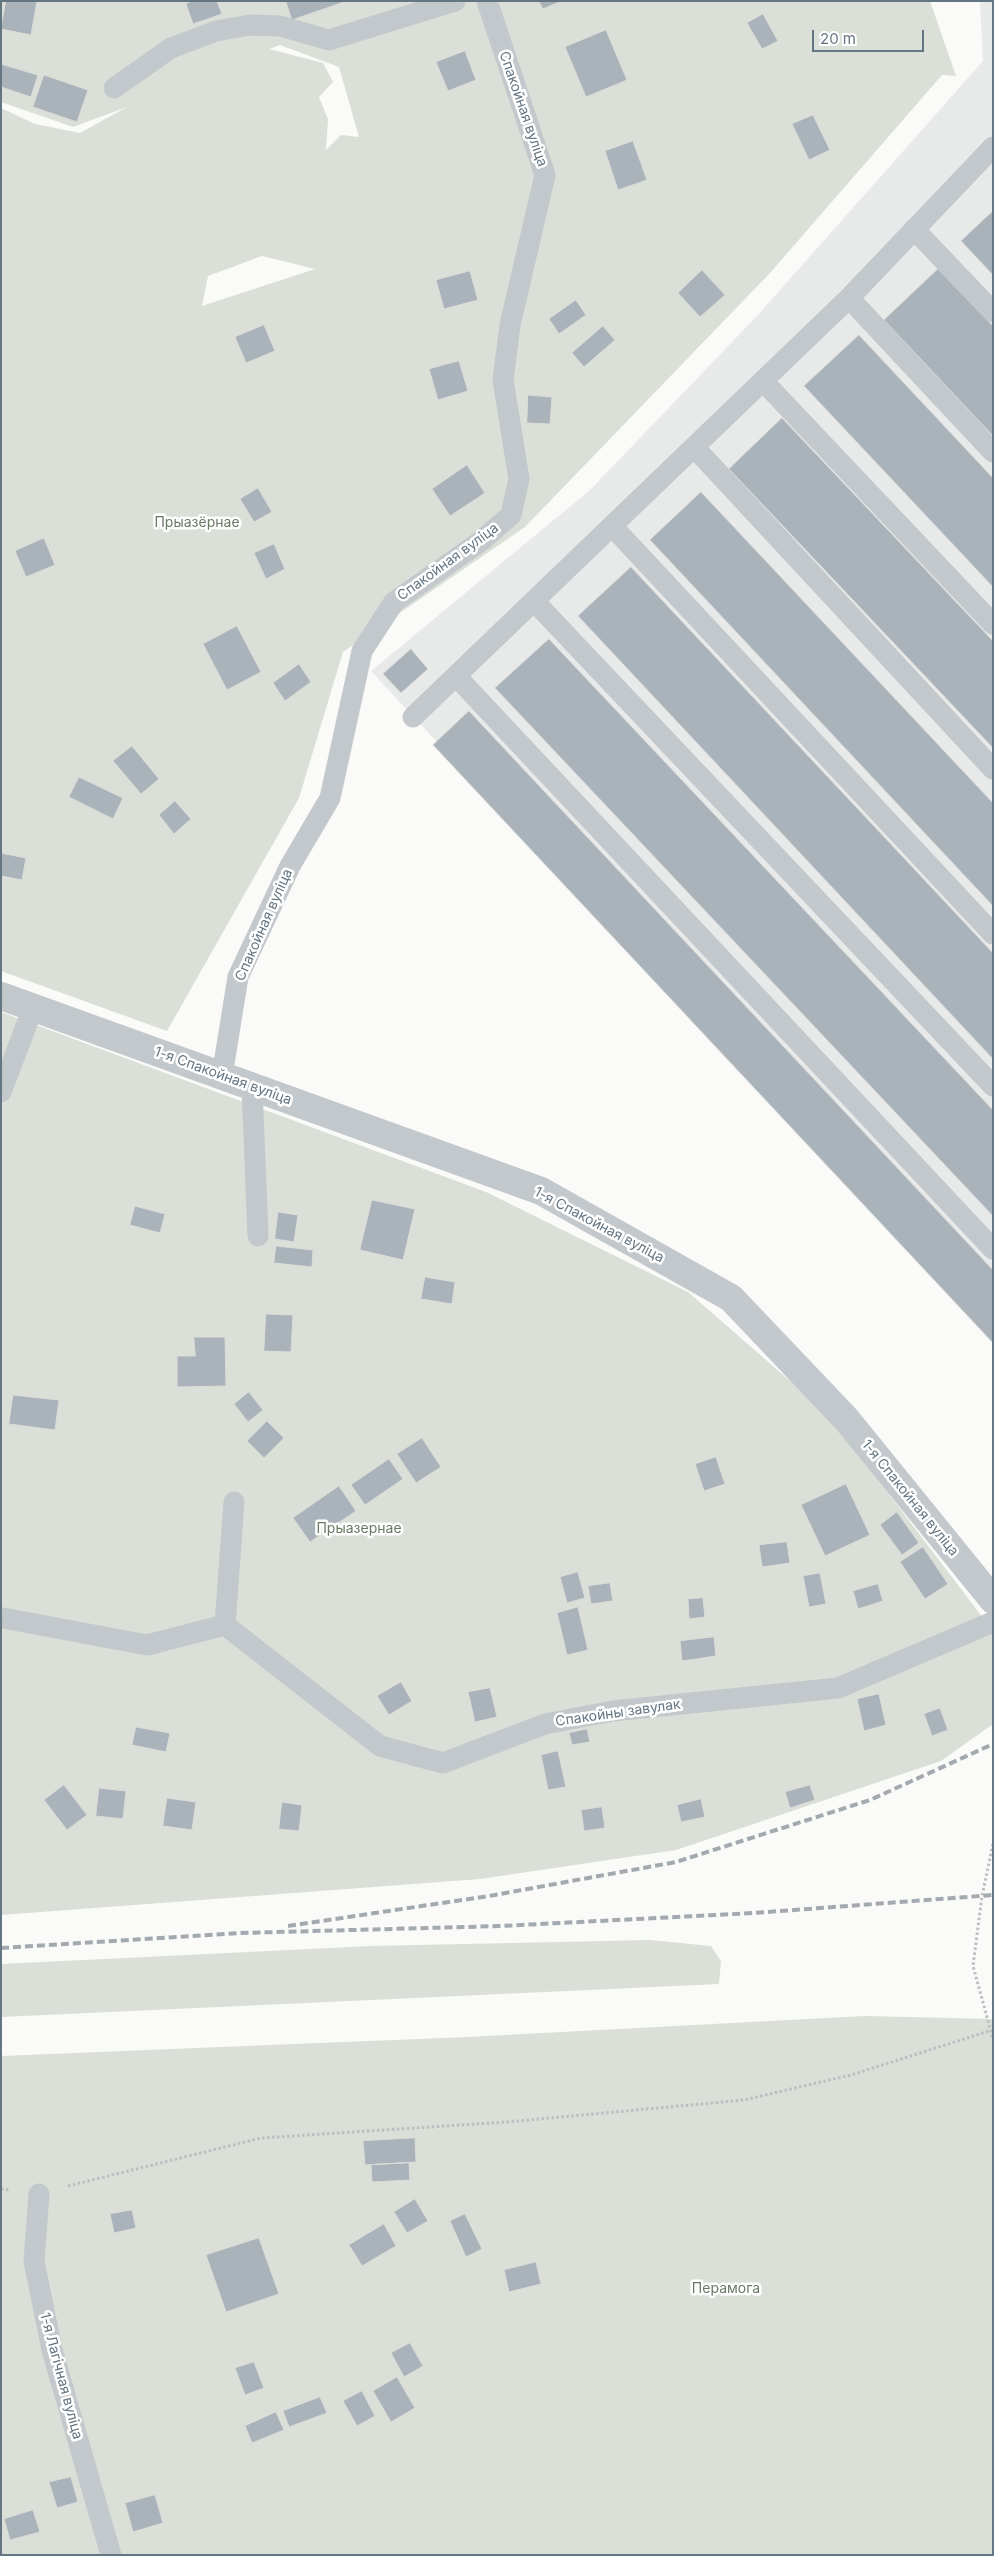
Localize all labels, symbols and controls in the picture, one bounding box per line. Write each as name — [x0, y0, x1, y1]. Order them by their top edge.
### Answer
scale bar — [814, 20, 926, 52]
text: 20 m — [820, 29, 856, 48]
street label: Спакойная вуліца — [495, 49, 551, 169]
park label: Прыазёрнае — [154, 515, 240, 531]
street label: Спакойная вуліца — [394, 520, 502, 604]
street label: Спакойная вуліца — [232, 866, 296, 984]
street label: 1-я Спакойная вуліца — [152, 1043, 294, 1109]
street label: 1-я Спакойная вуліца — [531, 1184, 667, 1266]
street label: 1-я Спакойная вуліца — [858, 1436, 962, 1560]
park label: Прыазернае — [316, 1521, 402, 1537]
street label: Спакойны завулак — [554, 1696, 682, 1730]
park label: Перамога — [692, 2281, 760, 2297]
street label: 1-я Лагічная вуліца — [36, 2311, 86, 2441]

